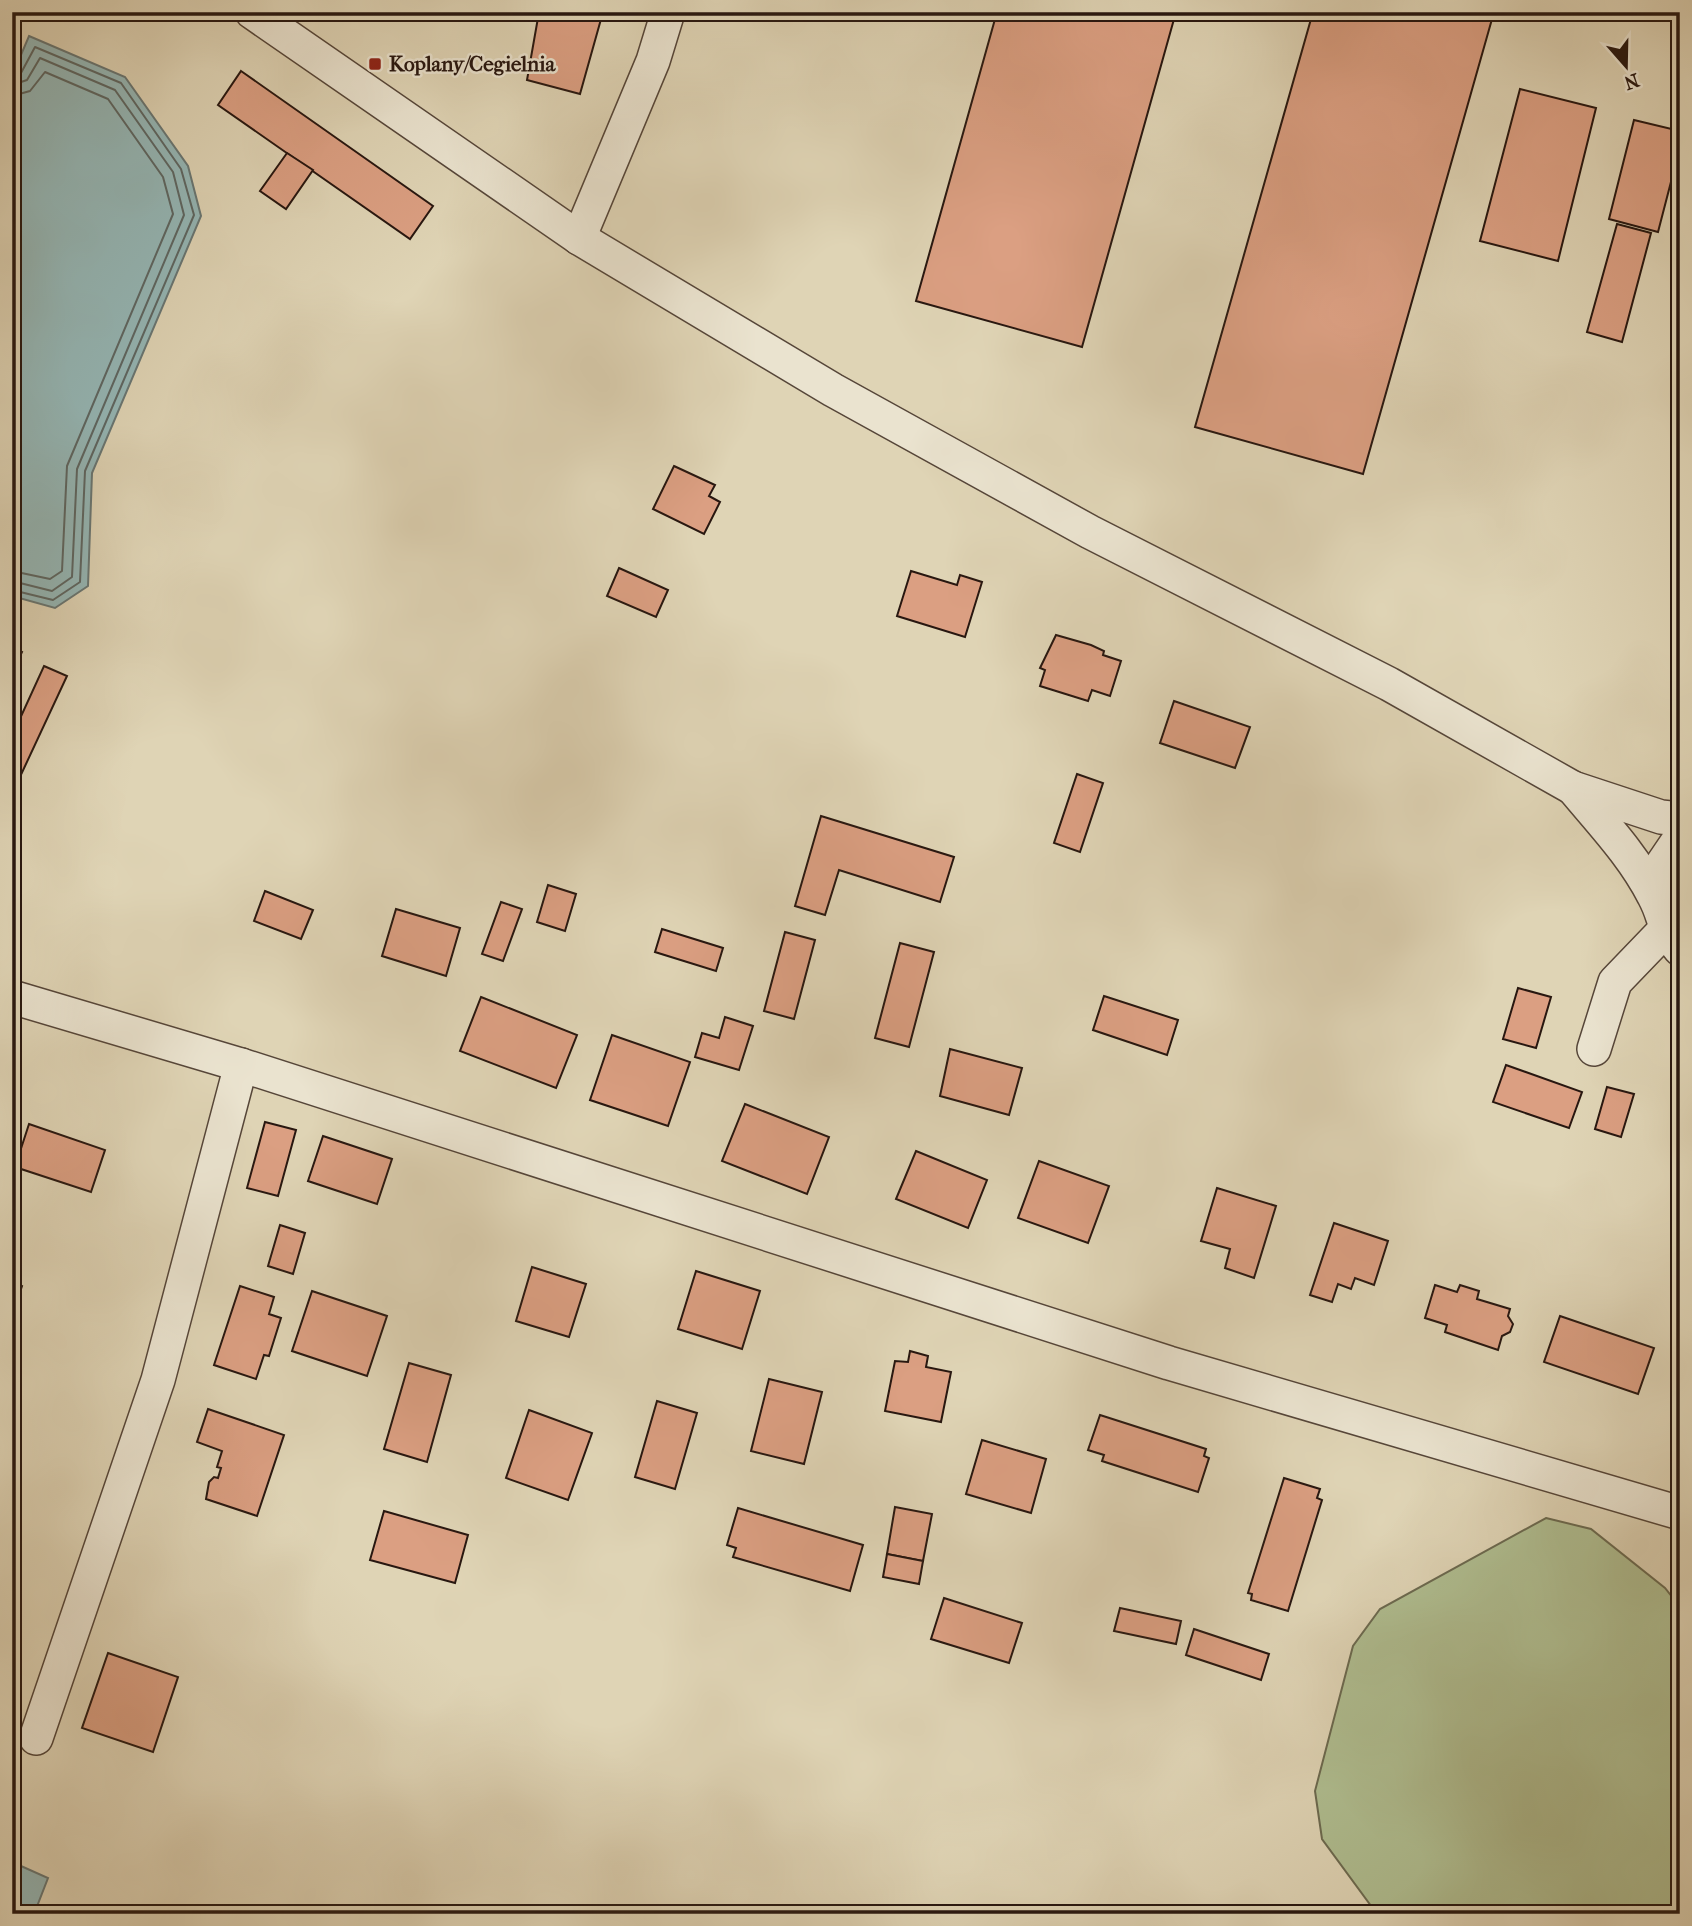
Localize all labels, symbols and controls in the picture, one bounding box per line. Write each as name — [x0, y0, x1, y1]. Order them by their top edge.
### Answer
north arrow — [1590, 32, 1660, 102]
place label: Koplany/Cegielnia — [389, 52, 557, 76]
marker: Koplany/Cegielnia — [367, 56, 383, 72]
text: N — [1620, 68, 1642, 94]

